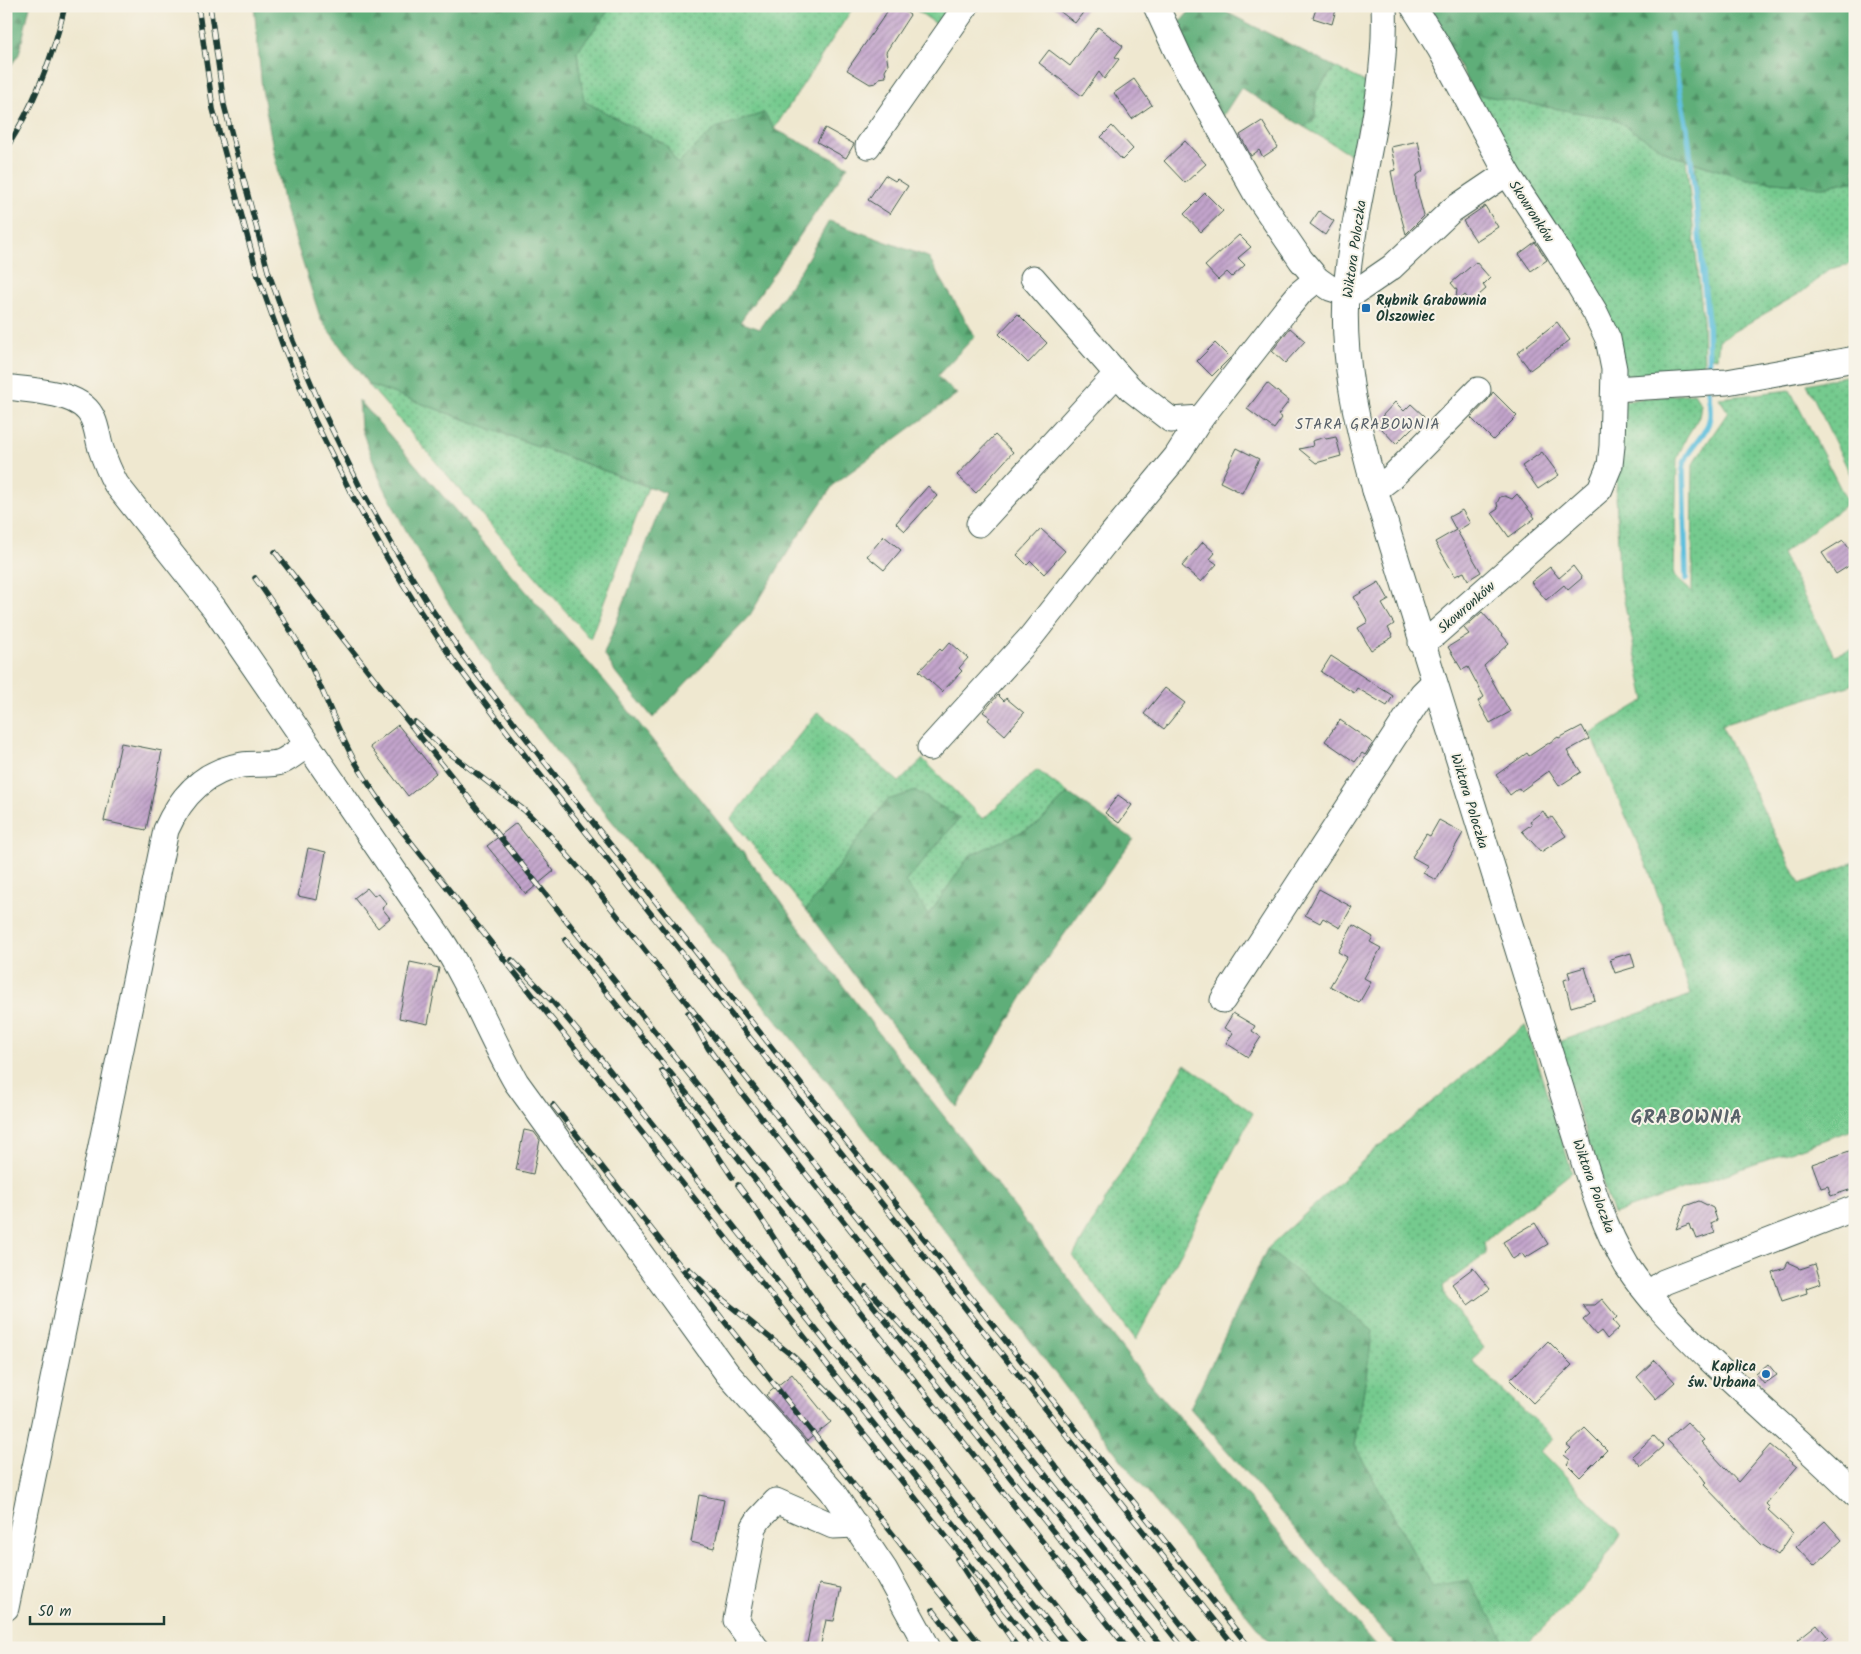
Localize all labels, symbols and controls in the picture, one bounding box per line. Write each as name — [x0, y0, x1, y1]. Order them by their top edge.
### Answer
street label: Skowronków — [1503, 176, 1560, 248]
street label: Wiktora Poloczka — [1337, 199, 1373, 300]
place label: Rybnik Grabownia Olszowiec — [1376, 290, 1487, 328]
marker: Rybnik Grabownia Olszowiec — [1360, 302, 1372, 314]
district label: STARA GRABOWNIA — [1295, 413, 1441, 437]
street label: Skowronków — [1433, 576, 1501, 639]
street label: Wiktora Poloczka — [1444, 751, 1494, 852]
district label: GRABOWNIA — [1631, 1103, 1743, 1133]
street label: Wiktora Poloczka — [1566, 1136, 1620, 1236]
place label: Kaplica św. Urbana — [1687, 1356, 1756, 1394]
marker: Kaplica św. Urbana — [1760, 1368, 1772, 1380]
scale bar — [30, 1594, 164, 1626]
text: 50 m — [38, 1600, 72, 1624]

